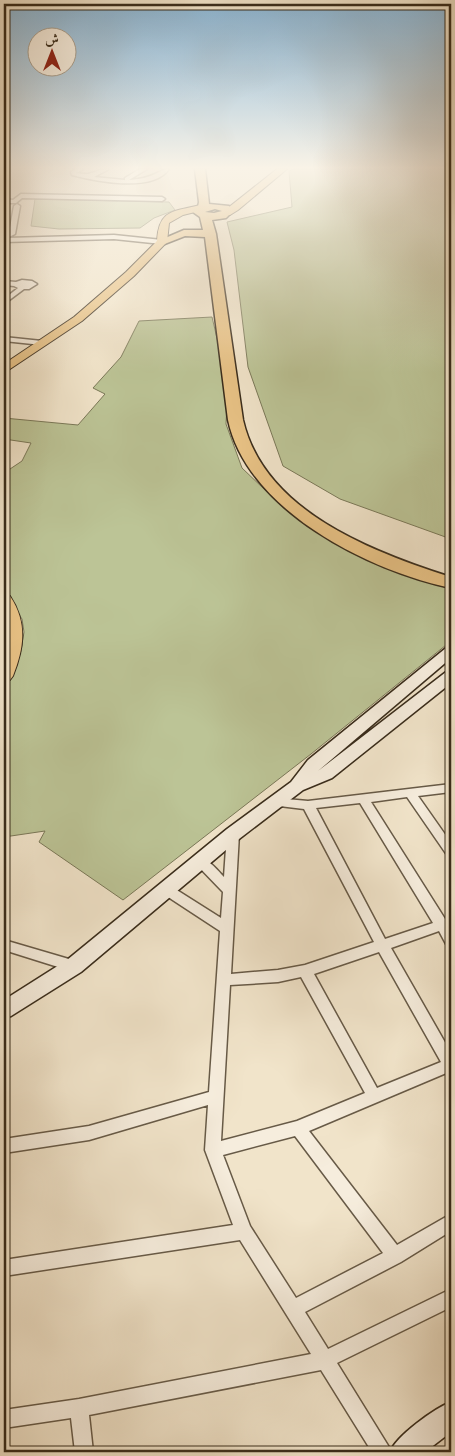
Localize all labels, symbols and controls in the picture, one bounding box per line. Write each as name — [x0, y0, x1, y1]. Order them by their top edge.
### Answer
north arrow — [28, 28, 78, 78]
text: ش — [45, 29, 59, 49]

